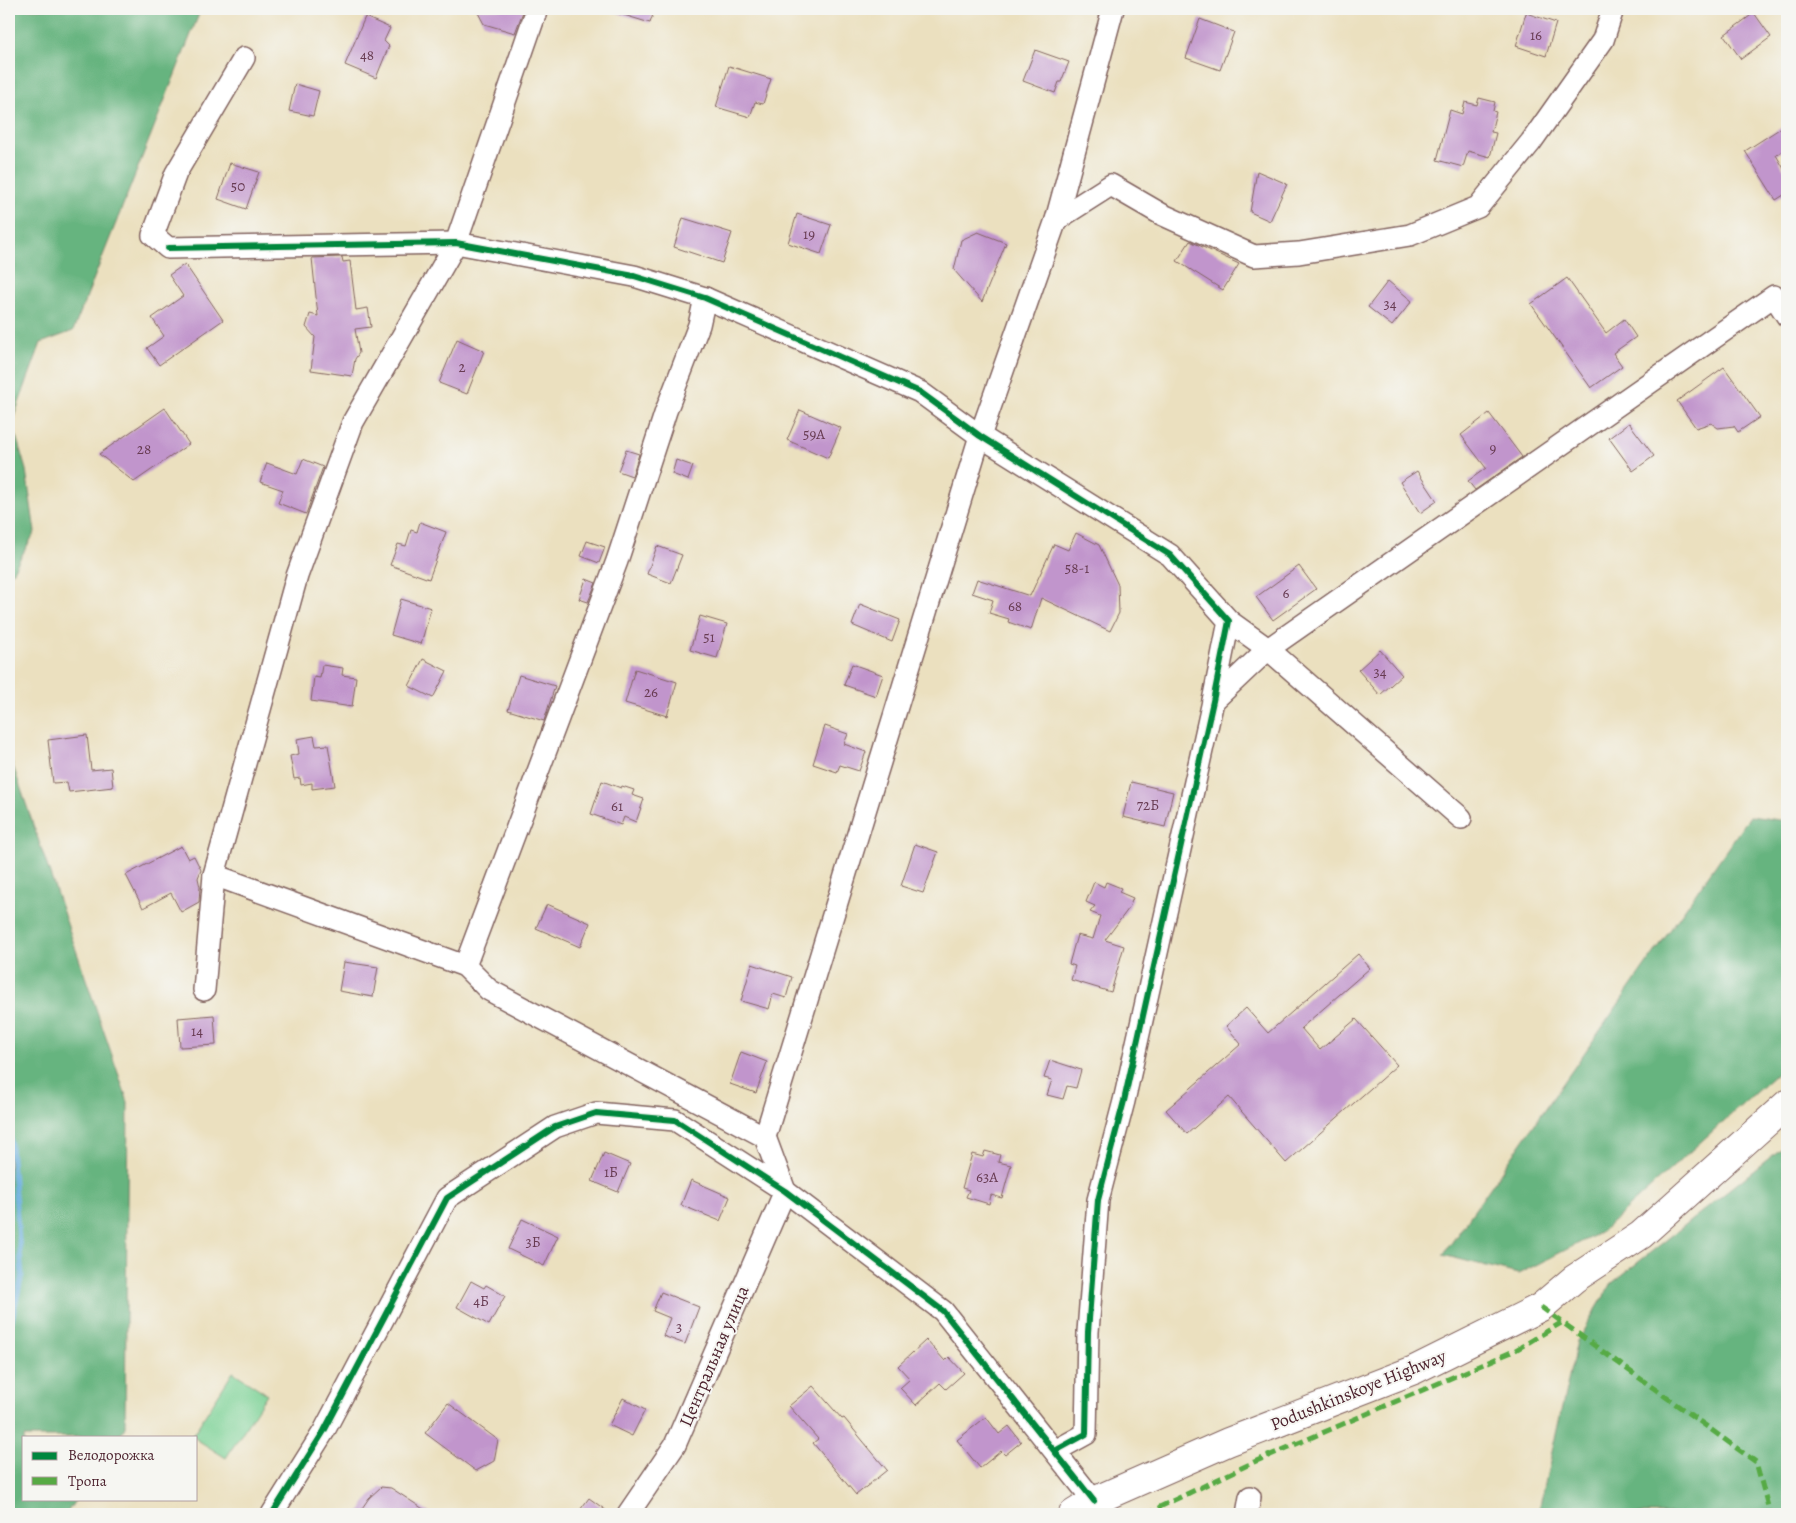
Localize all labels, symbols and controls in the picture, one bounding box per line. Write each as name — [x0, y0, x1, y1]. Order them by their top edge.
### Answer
house number: 16 — [1530, 25, 1542, 45]
house number: 48 — [360, 45, 374, 65]
house number: 50 — [231, 176, 245, 196]
house number: 19 — [803, 224, 815, 244]
house number: 34 — [1383, 294, 1397, 314]
house number: 2 — [458, 357, 466, 377]
house number: 59А — [803, 424, 825, 444]
house number: 9 — [1490, 438, 1497, 458]
house number: 28 — [137, 439, 151, 459]
house number: 58-1 — [1065, 558, 1089, 578]
house number: 6 — [1283, 583, 1290, 603]
house number: 68 — [1008, 596, 1022, 616]
house number: 51 — [703, 627, 715, 647]
house number: 34 — [1373, 662, 1387, 682]
house number: 26 — [644, 682, 658, 702]
house number: 72Б — [1137, 795, 1159, 815]
house number: 61 — [611, 796, 623, 816]
house number: 14 — [191, 1021, 203, 1041]
house number: 1Б — [604, 1162, 618, 1182]
house number: 63А — [976, 1167, 998, 1187]
house number: 3Б — [525, 1232, 541, 1252]
street label: Центральная улица — [673, 1281, 755, 1430]
house number: 4Б — [473, 1291, 489, 1311]
house number: 3 — [676, 1317, 682, 1337]
street label: Podushkinskoye Highway — [1267, 1343, 1450, 1436]
legend — [22, 1436, 198, 1500]
text: Велодорожка — [68, 1445, 155, 1465]
text: Тропа — [68, 1471, 107, 1491]

